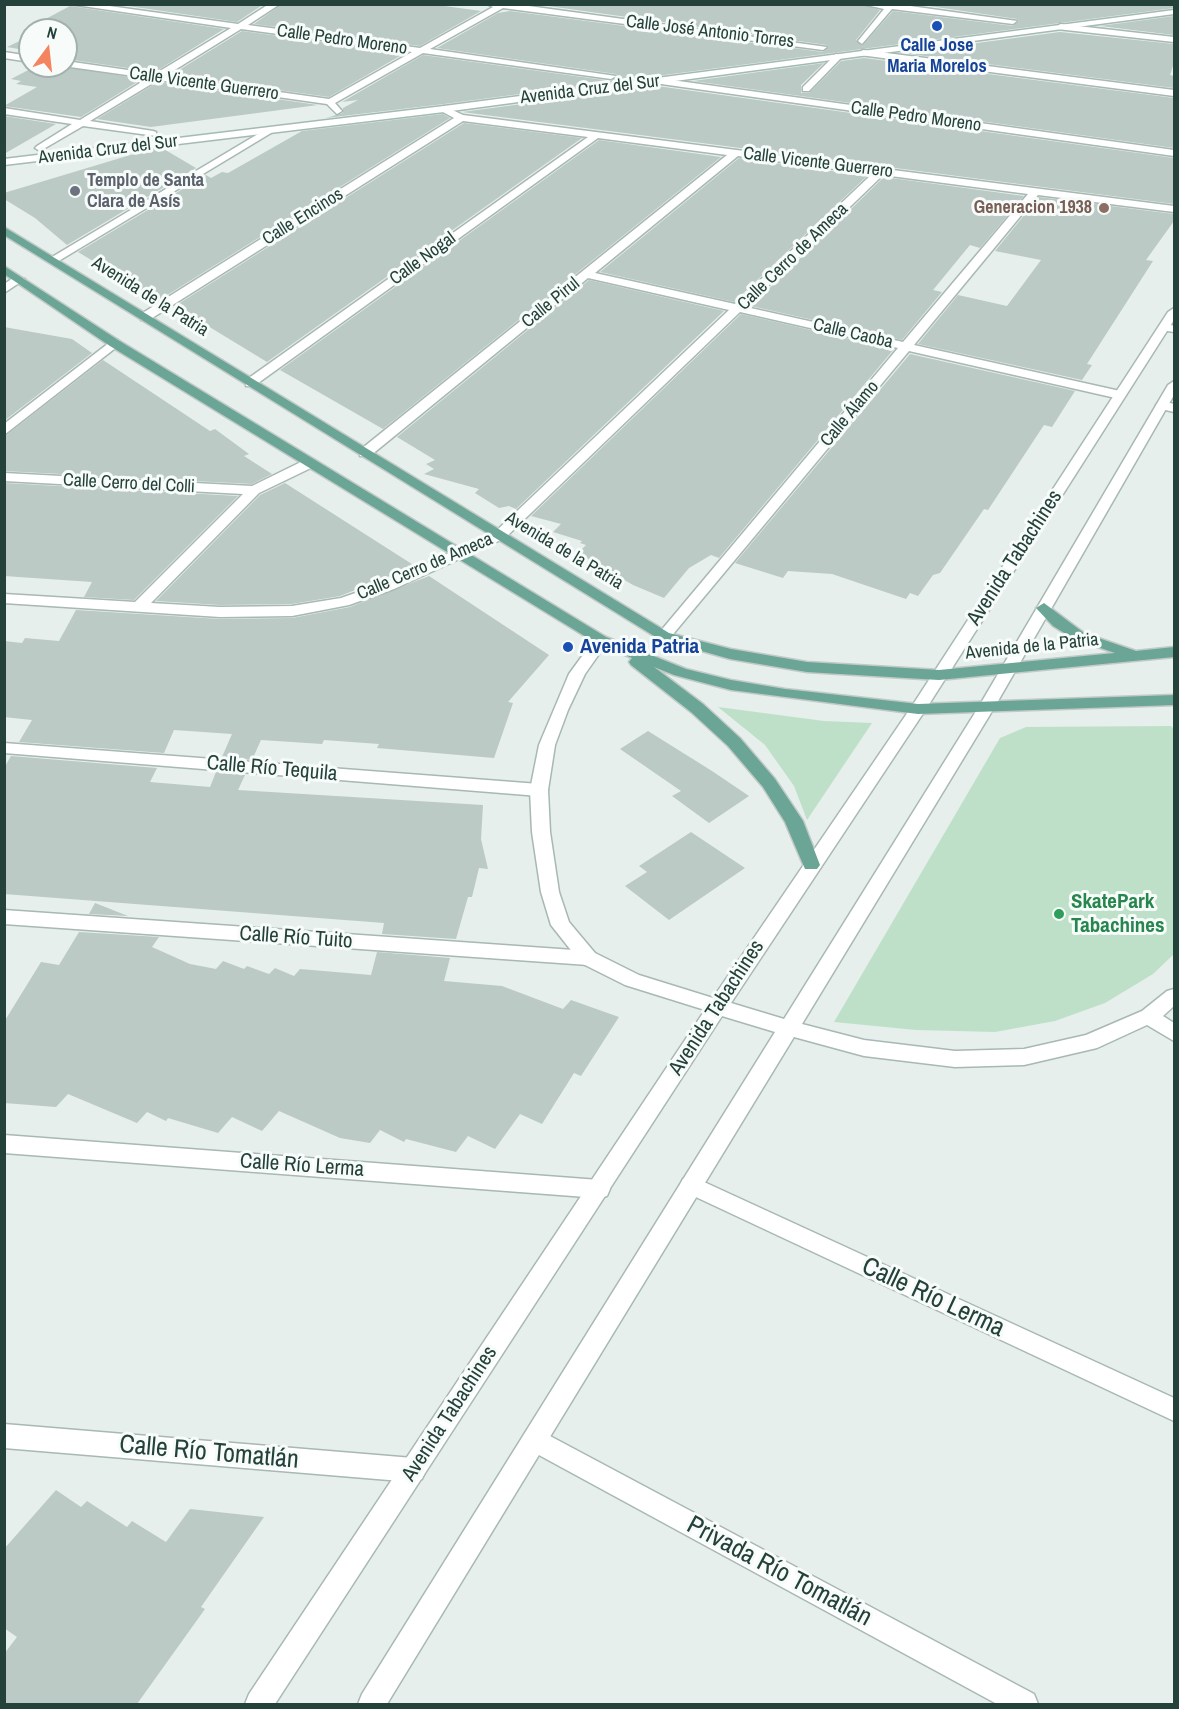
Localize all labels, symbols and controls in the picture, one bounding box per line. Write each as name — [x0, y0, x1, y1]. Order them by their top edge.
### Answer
street label: Calle José Antonio Torres — [625, 11, 795, 53]
north arrow — [18, 18, 78, 78]
marker: Calle Jose Maria Morelos — [930, 19, 944, 33]
street label: Calle Pedro Moreno — [276, 20, 408, 60]
text: N — [45, 21, 60, 44]
place label: Calle Jose Maria Morelos — [887, 35, 987, 78]
street label: Calle Vicente Guerrero — [128, 63, 280, 105]
street label: Avenida Cruz del Sur — [519, 71, 661, 109]
street label: Calle Pedro Moreno — [850, 97, 982, 137]
street label: Avenida Cruz del Sur — [37, 131, 179, 169]
street label: Calle Vicente Guerrero — [742, 143, 894, 183]
place label: Templo de Santa Clara de Asís — [87, 170, 204, 213]
marker: Templo de Santa Clara de Asís — [68, 184, 82, 198]
street label: Calle Encinos — [259, 184, 347, 250]
place label: Generacion 1938 — [974, 197, 1092, 219]
street label: Calle Cerro de Ameca — [733, 199, 853, 315]
marker: Generacion 1938 — [1097, 201, 1111, 215]
street label: Calle Nogal — [386, 228, 460, 290]
street label: Avenida de la Patria — [88, 252, 212, 342]
street label: Calle Pirul — [518, 273, 584, 333]
street label: Calle Caoba — [811, 314, 895, 354]
street label: Calle Álamo — [816, 377, 884, 451]
street label: Calle Cerro del Colli — [63, 470, 195, 498]
street label: Avenida Tabachines — [962, 486, 1068, 630]
street label: Avenida de la Patria — [501, 507, 627, 595]
street label: Calle Cerro de Ameca — [354, 529, 496, 605]
street label: Avenida de la Patria — [964, 629, 1100, 665]
place label: Avenida Patria — [580, 634, 699, 660]
marker: Avenida Patria — [561, 640, 575, 654]
street label: Calle Río Tequila — [206, 751, 338, 787]
place label: SkatePark Tabachines — [1071, 889, 1164, 939]
marker: SkatePark Tabachines — [1052, 907, 1066, 921]
street label: Calle Río Tuito — [239, 921, 353, 955]
street label: Avenida Tabachines — [664, 936, 770, 1080]
street label: Calle Río Lerma — [239, 1149, 365, 1183]
street label: Calle Río Lerma — [857, 1251, 1009, 1345]
street label: Avenida Tabachines — [397, 1342, 503, 1486]
street label: Calle Río Tomatlán — [118, 1430, 300, 1476]
street label: Privada Río Tomatlán — [681, 1510, 877, 1634]

